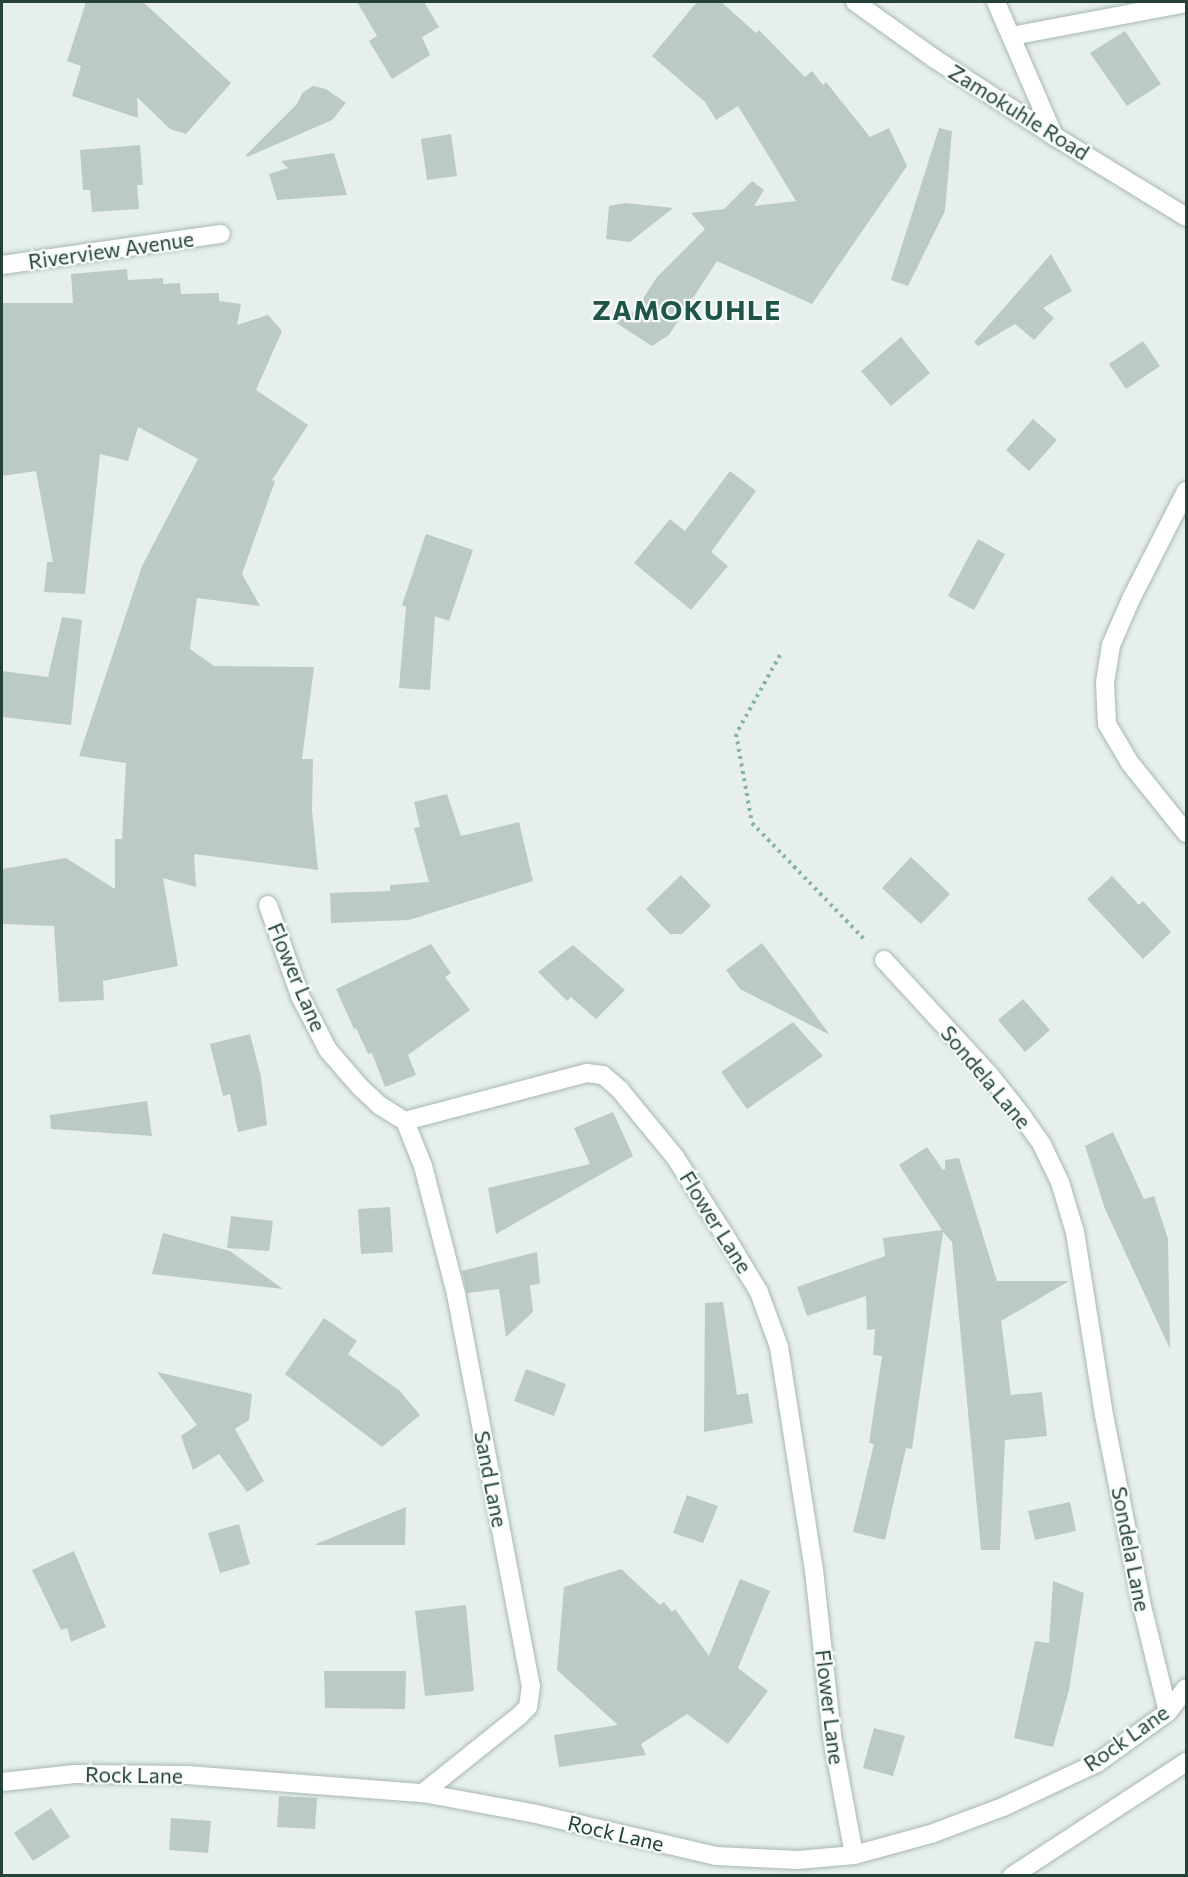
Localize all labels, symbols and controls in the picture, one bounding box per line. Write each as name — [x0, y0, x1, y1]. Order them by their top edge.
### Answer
street label: Zamokuhle Road — [944, 59, 1094, 165]
street label: Riverview Avenue — [26, 226, 196, 274]
district label: ZAMOKUHLE — [592, 294, 782, 326]
street label: Flower Lane — [263, 919, 331, 1035]
street label: Sondela Lane — [936, 1020, 1036, 1134]
street label: Flower Lane — [675, 1166, 757, 1278]
street label: Sand Lane — [469, 1429, 513, 1529]
street label: Sondela Lane — [1107, 1484, 1155, 1614]
street label: Flower Lane — [810, 1648, 850, 1766]
street label: Rock Lane — [1079, 1700, 1173, 1776]
street label: Rock Lane — [85, 1762, 183, 1788]
street label: Rock Lane — [566, 1810, 666, 1856]

